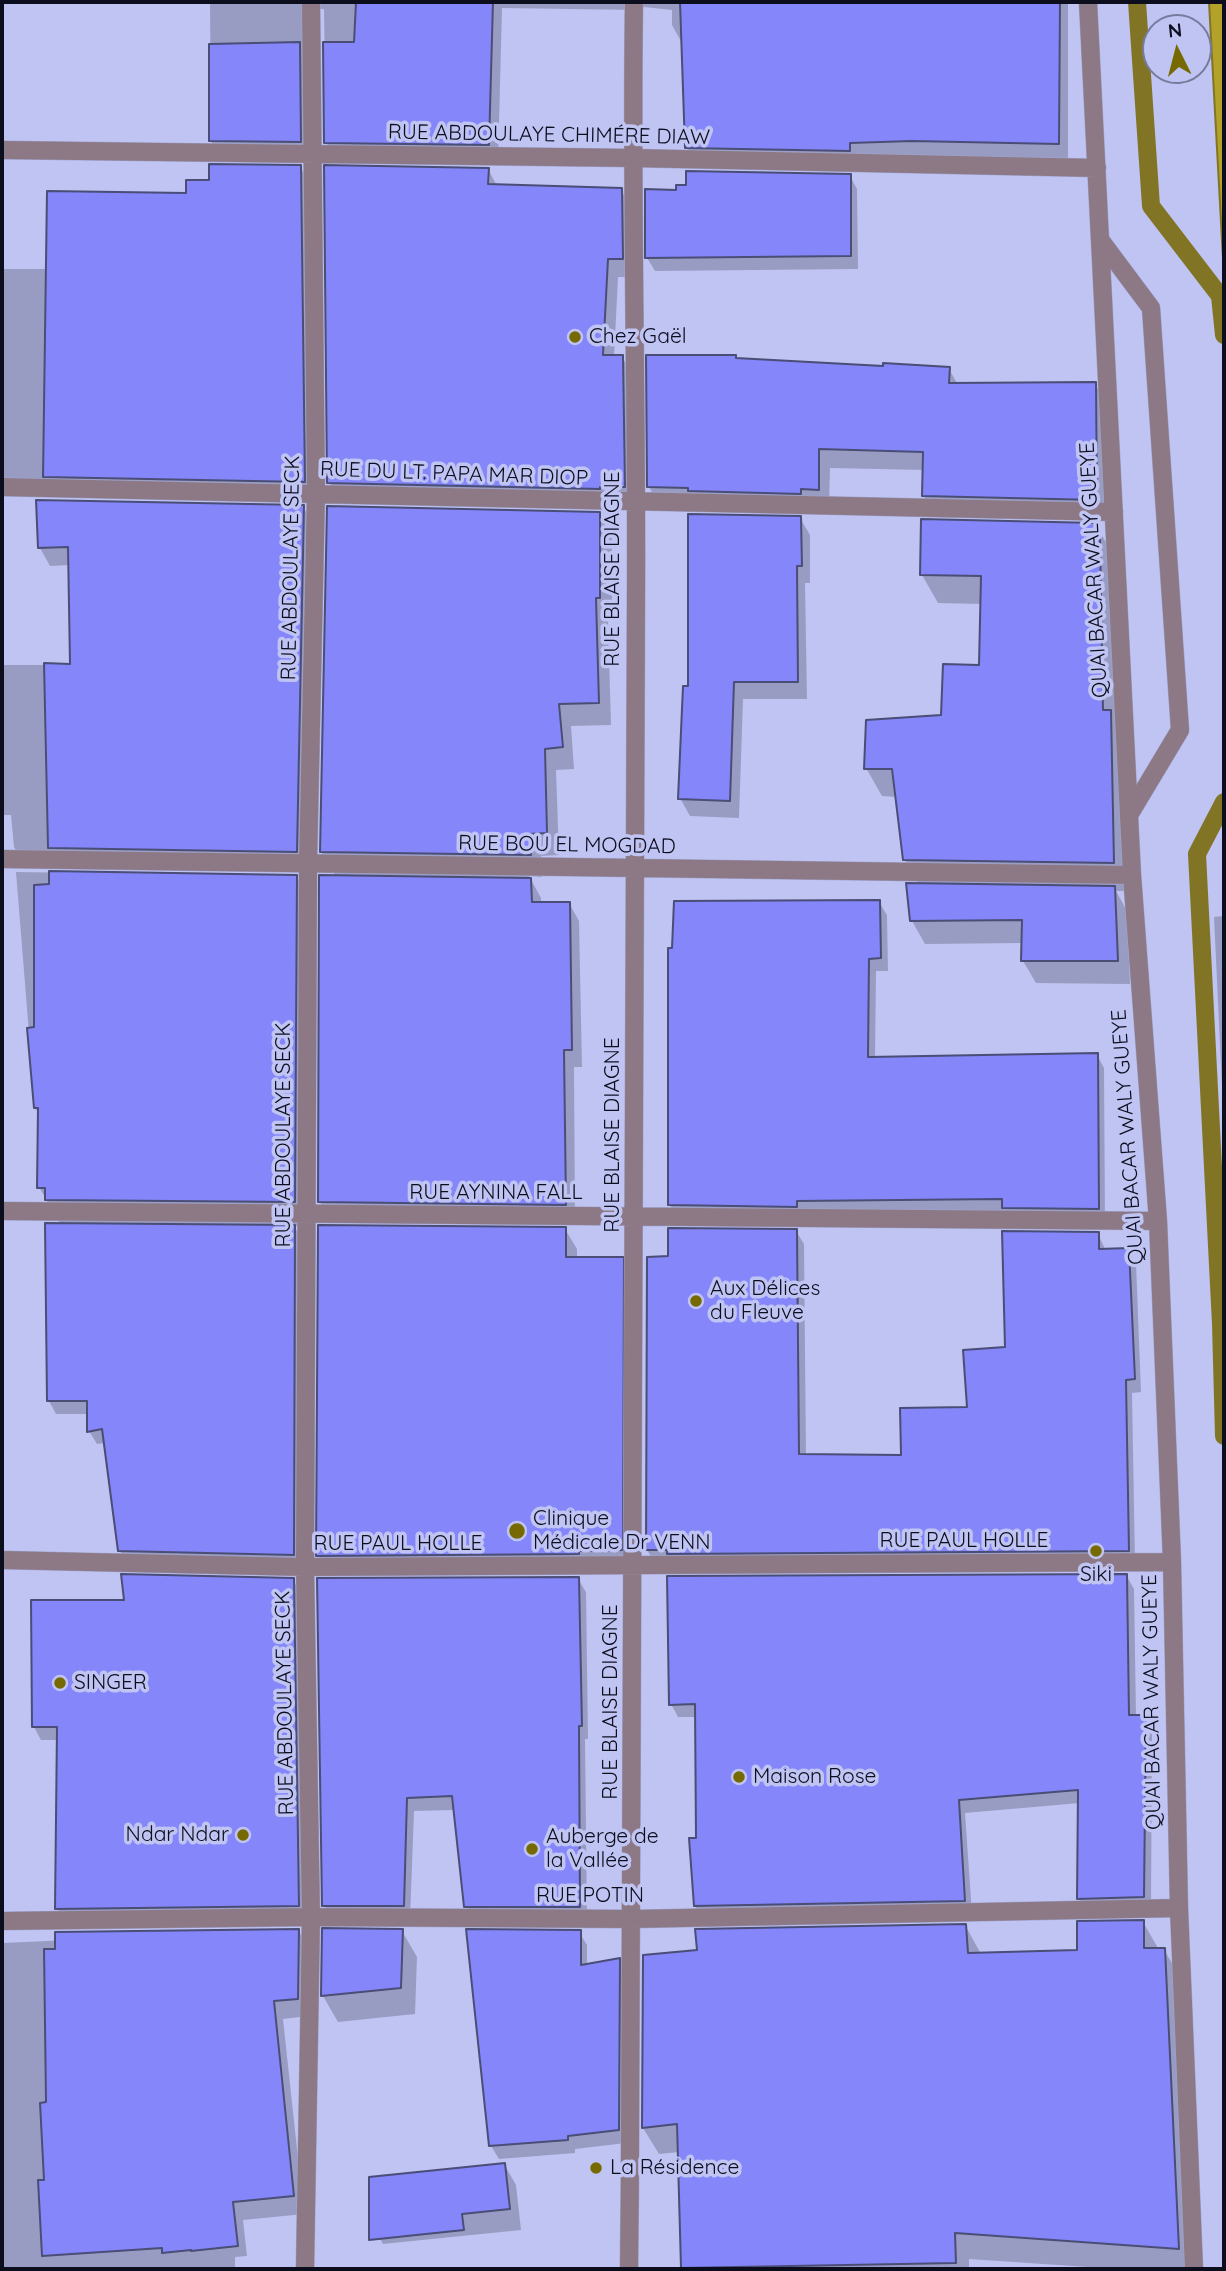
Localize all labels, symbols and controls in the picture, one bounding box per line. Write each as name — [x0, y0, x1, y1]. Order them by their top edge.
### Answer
north arrow — [1142, 14, 1212, 84]
text: N — [1167, 17, 1183, 43]
street label: RUE ABDOULAYE CHIMÉRE DIAW — [388, 120, 710, 150]
place label: Chez Gaël — [589, 324, 687, 350]
marker: Chez Gaël — [567, 329, 583, 345]
street label: QUAI BACAR WALY GUEYE — [1075, 442, 1113, 698]
street label: RUE ABDOULAYE SECK — [276, 455, 306, 681]
street label: RUE DU LT. PAPA MAR DIOP — [319, 457, 589, 491]
street label: RUE BLAISE DIAGNE — [600, 471, 626, 667]
street label: RUE BOU EL MOGDAD — [458, 831, 676, 859]
street label: QUAI BACAR WALY GUEYE — [1107, 1009, 1149, 1265]
street label: RUE ABDOULAYE SECK — [271, 1023, 297, 1247]
street label: RUE BLAISE DIAGNE — [600, 1037, 626, 1233]
street label: RUE AYNINA FALL — [409, 1180, 583, 1206]
place label: Aux Délices du Fleuve — [710, 1276, 820, 1326]
marker: Aux Délices du Fleuve — [688, 1293, 704, 1309]
place label: Clinique Médicale Dr VENN — [533, 1506, 711, 1556]
marker: Clinique Médicale Dr VENN — [507, 1521, 527, 1541]
street label: RUE PAUL HOLLE — [879, 1528, 1049, 1554]
street label: RUE PAUL HOLLE — [313, 1531, 483, 1557]
marker: Siki — [1088, 1543, 1104, 1559]
place label: Siki — [1080, 1562, 1112, 1588]
street label: QUAI BACAR WALY GUEYE — [1137, 1574, 1167, 1830]
street label: RUE ABDOULAYE SECK — [270, 1590, 300, 1816]
street label: RUE BLAISE DIAGNE — [598, 1604, 624, 1800]
place label: SINGER — [74, 1670, 147, 1696]
marker: SINGER — [52, 1675, 68, 1691]
place label: Maison Rose — [753, 1764, 876, 1790]
marker: Maison Rose — [731, 1769, 747, 1785]
place label: Ndar Ndar — [126, 1822, 229, 1848]
place label: Auberge de la Vallée — [546, 1824, 659, 1874]
marker: Ndar Ndar — [235, 1827, 251, 1843]
marker: Auberge de la Vallée — [524, 1841, 540, 1857]
street label: RUE POTIN — [536, 1883, 644, 1909]
place label: La Résidence — [610, 2155, 739, 2181]
marker: La Résidence — [588, 2160, 604, 2176]

